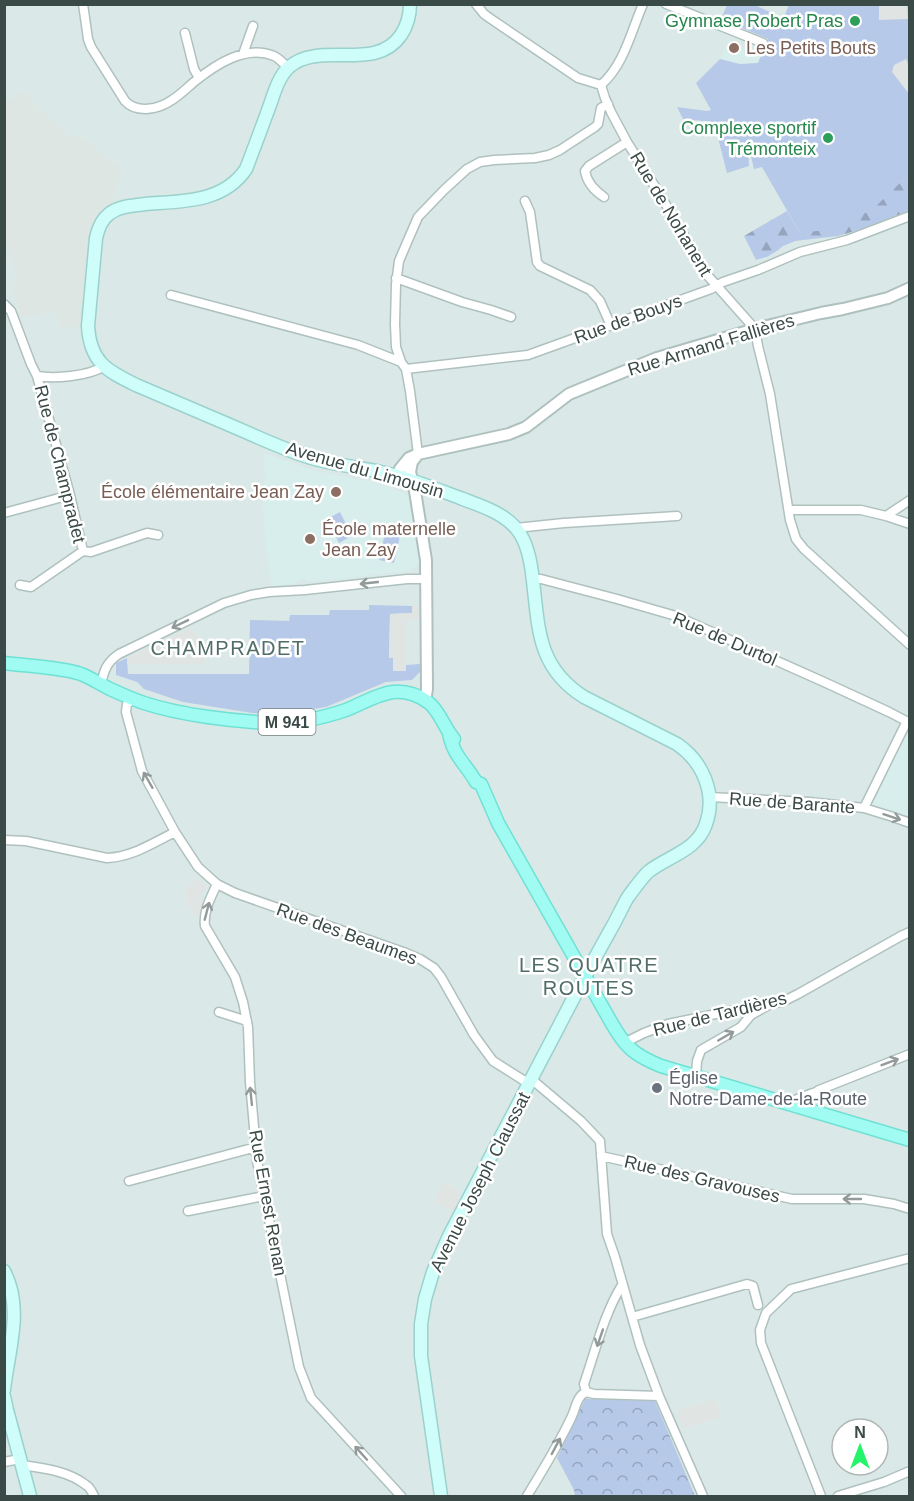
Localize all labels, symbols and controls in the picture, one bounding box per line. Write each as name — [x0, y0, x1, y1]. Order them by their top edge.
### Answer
place label: Gymnase Robert Pras — [665, 11, 843, 31]
marker: Gymnase Robert Pras — [848, 14, 862, 28]
place label: Les Petits Bouts — [746, 38, 876, 58]
marker: Les Petits Bouts — [727, 41, 741, 55]
place label: Complexe sportif Trémonteix — [681, 118, 817, 159]
marker: Complexe sportif Trémonteix — [821, 131, 835, 145]
street label: Rue de Nohanent — [626, 148, 716, 280]
street label: Rue de Bouys — [571, 290, 685, 348]
street label: Rue Armand Fallières — [625, 310, 797, 380]
street label: Rue de Champradet — [31, 383, 89, 545]
street label: Avenue du Limousin — [284, 438, 446, 502]
place label: École élémentaire Jean Zay — [101, 482, 324, 502]
marker: École élémentaire Jean Zay — [329, 485, 343, 499]
place label: École maternelle Jean Zay — [322, 519, 456, 560]
marker: École maternelle Jean Zay — [303, 532, 317, 546]
one-way arrow — [359, 578, 379, 589]
street label: Rue de Durtol — [670, 608, 780, 670]
one-way arrow — [172, 619, 190, 631]
district label: CHAMPRADET — [150, 637, 306, 659]
road number: M 941 — [258, 709, 316, 735]
one-way arrow — [141, 772, 153, 789]
street label: Rue de Barante — [728, 789, 856, 817]
one-way arrow — [882, 812, 901, 823]
street label: Rue des Beaumes — [274, 899, 420, 969]
one-way arrow — [201, 902, 213, 921]
district label: LES QUATRE ROUTES — [519, 954, 659, 999]
street label: Rue de Tardières — [651, 988, 789, 1040]
one-way arrow — [717, 1030, 734, 1042]
one-way arrow — [881, 1056, 899, 1067]
place label: Église Notre-Dame-de-la-Route — [669, 1068, 867, 1109]
marker: Église Notre-Dame-de-la-Route — [650, 1081, 664, 1095]
one-way arrow — [245, 1086, 256, 1106]
street label: Avenue Joseph Claussat — [426, 1089, 534, 1275]
street label: Rue Ernest Renan — [245, 1128, 291, 1278]
street label: Rue des Gravouses — [622, 1151, 782, 1207]
one-way arrow — [843, 1193, 863, 1205]
one-way arrow — [593, 1328, 604, 1347]
north arrow — [830, 1417, 890, 1477]
text: N — [854, 1424, 866, 1441]
one-way arrow — [551, 1437, 562, 1455]
one-way arrow — [354, 1446, 368, 1461]

